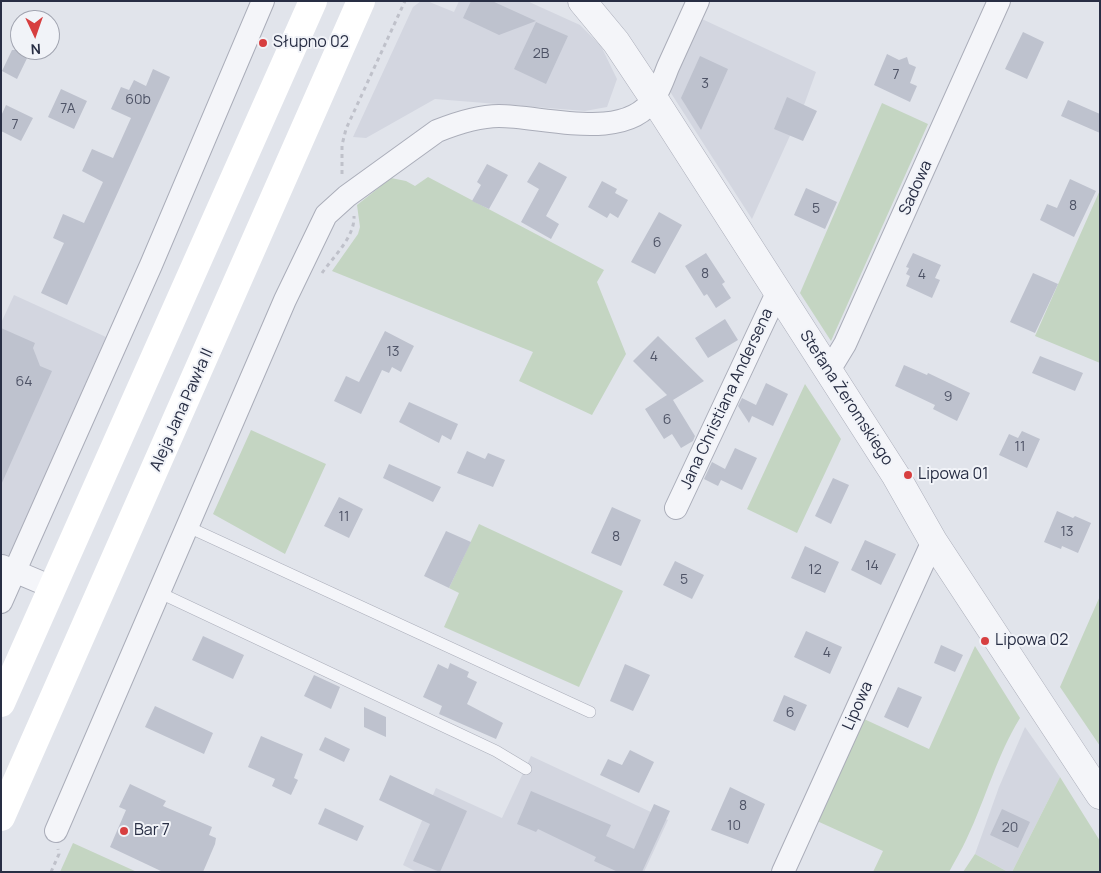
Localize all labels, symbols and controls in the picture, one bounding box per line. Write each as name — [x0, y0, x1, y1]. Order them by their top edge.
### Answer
north arrow — [10, 10, 60, 60]
place label: Słupno 02 — [273, 33, 349, 53]
marker: Słupno 02 — [257, 37, 269, 49]
text: N — [30, 40, 41, 59]
house number: 2B — [533, 46, 549, 62]
house number: 7 — [892, 67, 900, 83]
house number: 3 — [701, 76, 709, 92]
house number: 60b — [125, 92, 151, 108]
house number: 7A — [60, 101, 76, 117]
house number: 7 — [11, 117, 19, 133]
street label: Sadowa — [895, 158, 937, 218]
house number: 8 — [1069, 198, 1077, 214]
house number: 5 — [812, 201, 820, 217]
house number: 6 — [653, 235, 661, 251]
house number: 8 — [701, 266, 709, 282]
house number: 4 — [918, 267, 926, 283]
street label: Jana Christiana Andersena — [677, 306, 777, 492]
street label: Stefana Żeromskiego — [795, 327, 897, 469]
house number: 13 — [386, 344, 400, 360]
street label: Aleja Jana Pawła II — [146, 346, 218, 474]
house number: 4 — [650, 349, 658, 365]
house number: 64 — [16, 374, 32, 390]
house number: 9 — [944, 389, 952, 405]
house number: 6 — [663, 412, 671, 428]
house number: 11 — [1015, 439, 1025, 455]
place label: Lipowa 01 — [918, 465, 988, 485]
marker: Lipowa 01 — [902, 469, 914, 481]
house number: 11 — [339, 509, 349, 525]
house number: 13 — [1060, 524, 1074, 540]
house number: 8 — [612, 529, 620, 545]
house number: 14 — [865, 558, 879, 574]
house number: 12 — [808, 562, 822, 578]
house number: 5 — [680, 572, 688, 588]
place label: Lipowa 02 — [995, 631, 1068, 651]
marker: Lipowa 02 — [979, 635, 991, 647]
house number: 4 — [823, 645, 831, 661]
street label: Lipowa — [839, 679, 877, 733]
house number: 6 — [786, 705, 794, 721]
house number: 8 — [739, 798, 747, 814]
house number: 10 — [727, 818, 741, 834]
house number: 20 — [1002, 820, 1018, 836]
place label: Bar 7 — [134, 821, 170, 841]
marker: Bar 7 — [118, 825, 130, 837]

